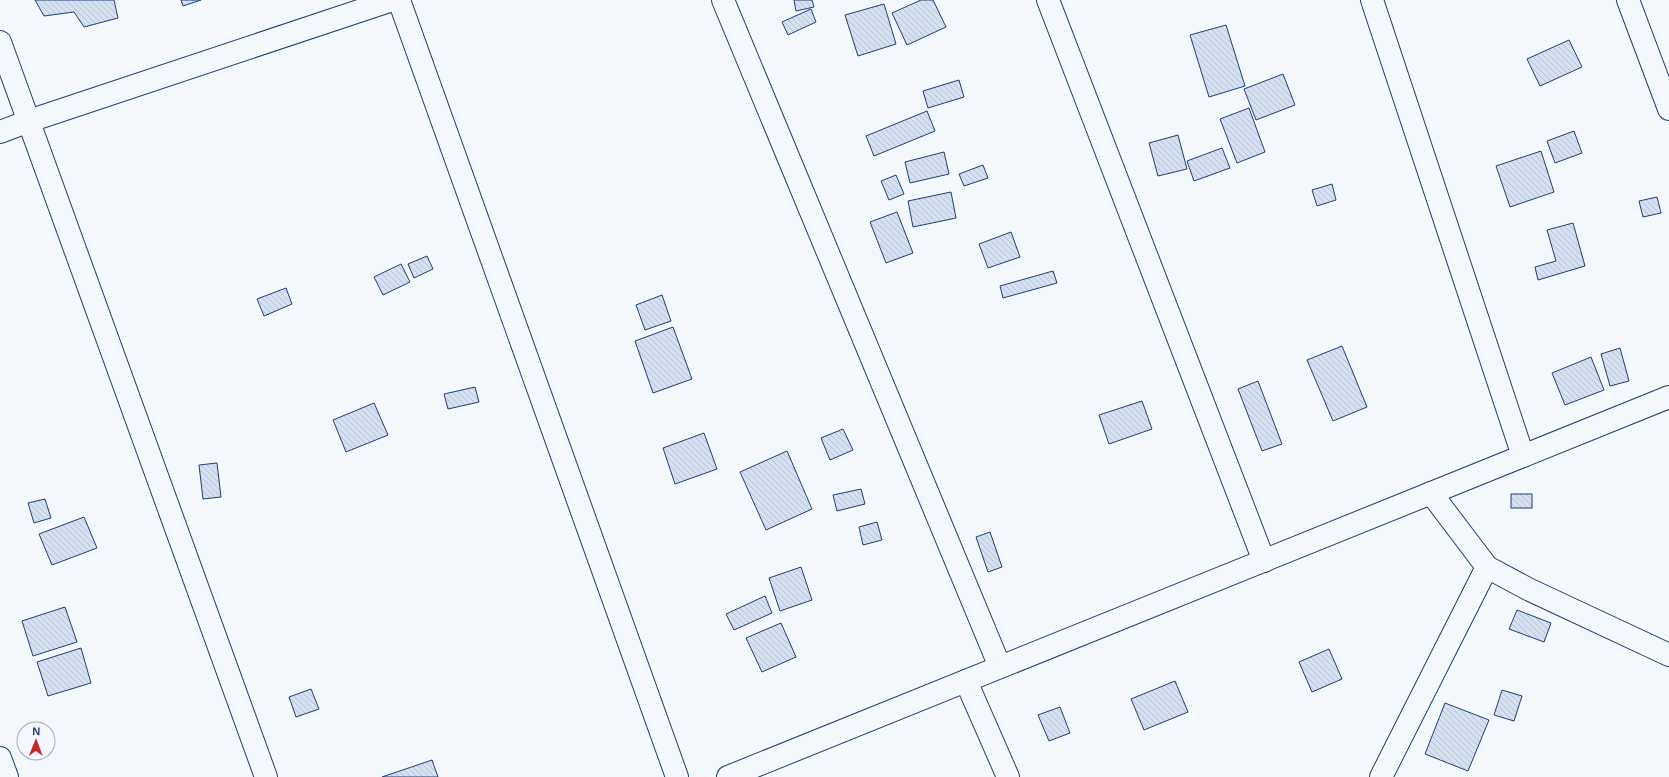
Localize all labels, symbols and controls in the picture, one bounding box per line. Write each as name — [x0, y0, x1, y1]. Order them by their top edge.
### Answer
north arrow — [16, 721, 56, 761]
text: N — [32, 725, 40, 737]

